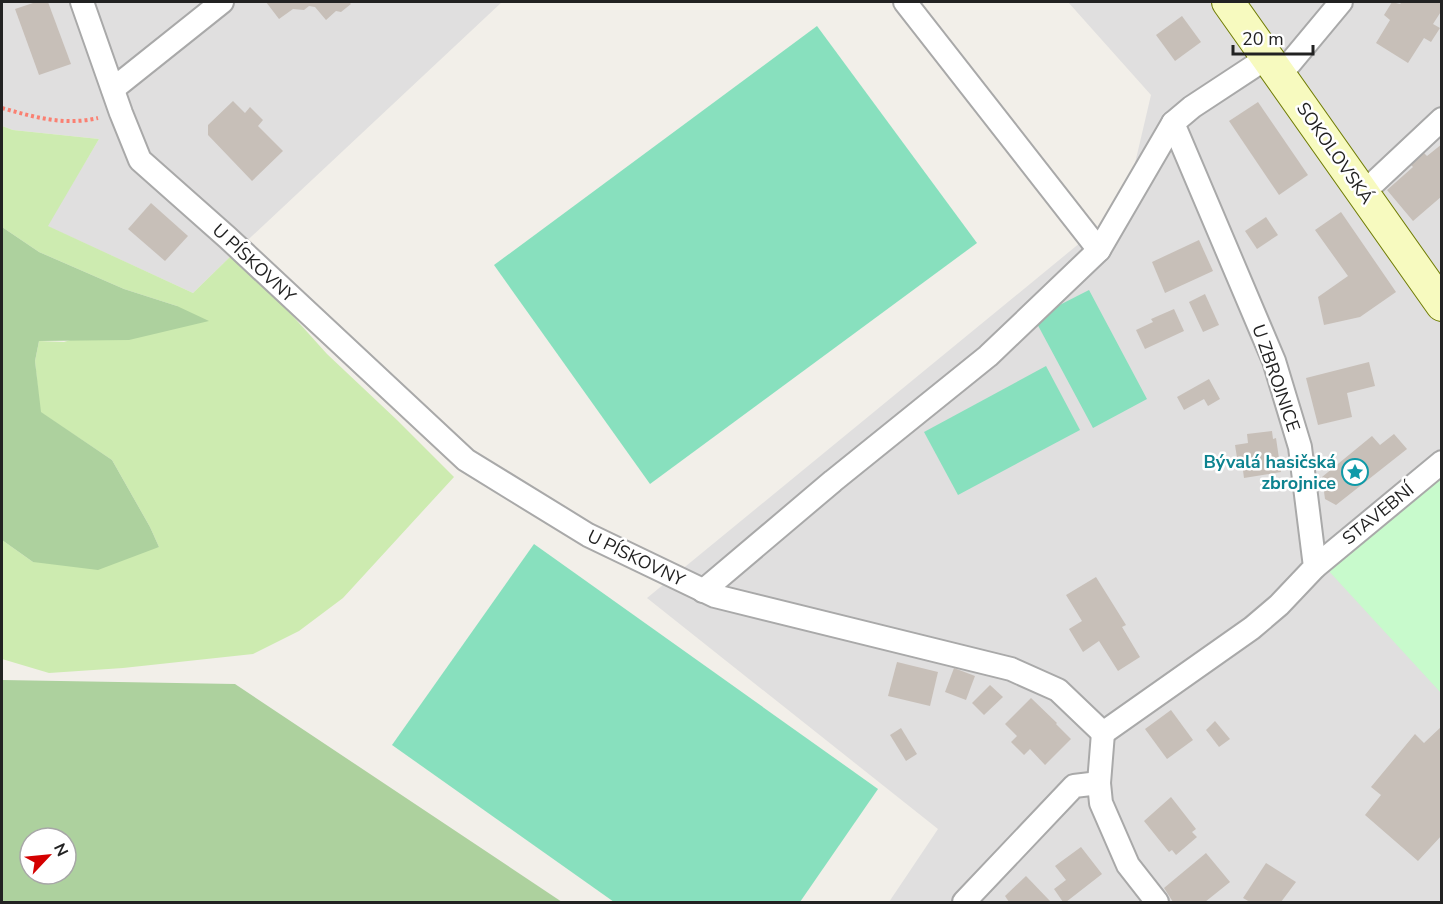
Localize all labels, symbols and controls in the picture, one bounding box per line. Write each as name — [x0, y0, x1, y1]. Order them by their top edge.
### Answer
scale bar — [1233, 18, 1312, 56]
text: 20 m — [1242, 27, 1284, 51]
street label: SOKOLOVSKÁ — [1291, 97, 1379, 209]
street label: U PÍSKOVNY — [207, 218, 301, 308]
street label: U ZBROJNICE — [1246, 321, 1306, 435]
place label: Bývalá hasičská zbrojnice — [1203, 450, 1336, 495]
place icon: Bývalá hasičská zbrojnice — [1340, 457, 1370, 487]
street label: STAVEBNÍ — [1337, 477, 1420, 550]
street label: U PÍSKOVNY — [583, 524, 689, 592]
north arrow — [18, 826, 78, 886]
text: N — [48, 840, 73, 860]

